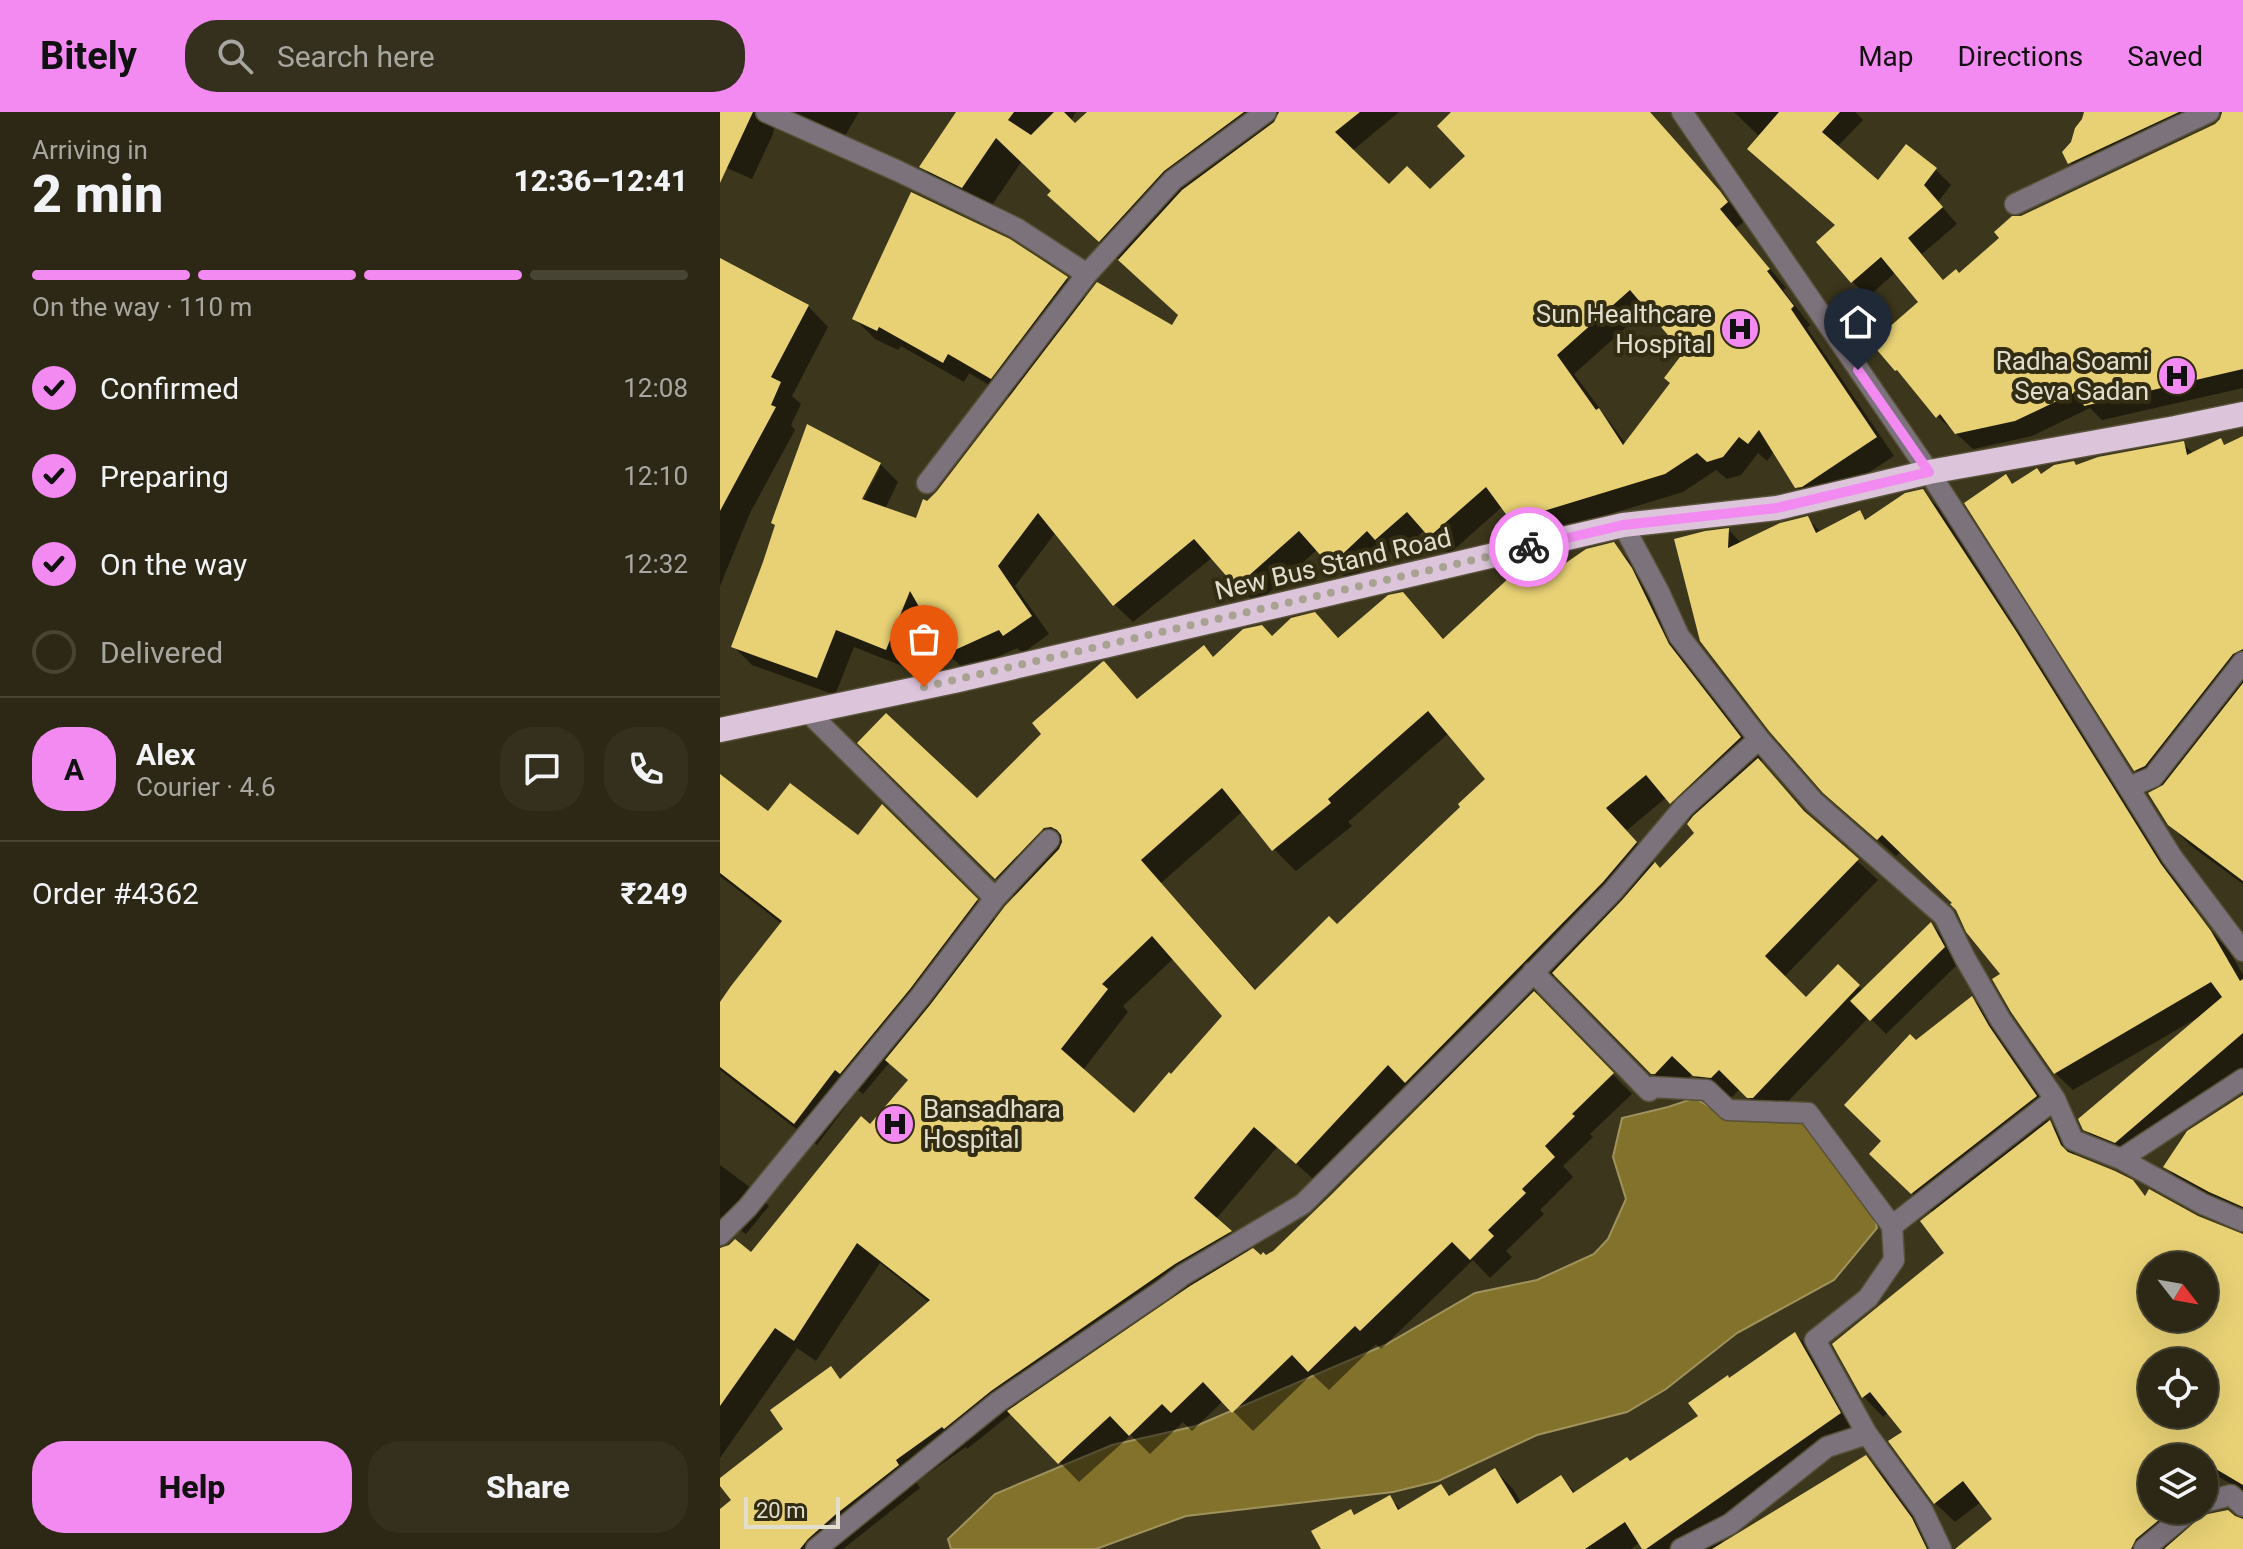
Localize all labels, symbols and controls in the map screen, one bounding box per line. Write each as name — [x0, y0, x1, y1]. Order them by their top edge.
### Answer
search box — [185, 20, 745, 92]
text: Bitely — [40, 34, 137, 78]
icon: search — [213, 34, 257, 78]
text: Search here — [277, 39, 435, 74]
text: Map — [1858, 40, 1914, 73]
text: Directions — [1958, 40, 2083, 73]
text: Saved — [2127, 40, 2203, 73]
text: Arriving in — [32, 135, 148, 165]
text: 12:36–12:41 — [513, 163, 688, 198]
text: 2 min — [32, 164, 163, 225]
pin — [1824, 288, 1892, 370]
text: On the way · 110 m — [32, 292, 252, 322]
place label: Sun Healthcare Hospital — [1536, 299, 1712, 359]
icon: home — [1836, 300, 1880, 344]
hospital icon: Sun Healthcare Hospital — [1719, 308, 1761, 350]
place label: Radha Soami Seva Sadan — [1996, 346, 2149, 406]
hospital icon: Radha Soami Seva Sadan — [2156, 355, 2198, 397]
icon: check — [32, 366, 76, 410]
text: Confirmed — [100, 371, 239, 406]
text: 12:08 — [623, 373, 688, 403]
icon: check — [32, 454, 76, 498]
text: Preparing — [100, 459, 229, 494]
text: 12:10 — [623, 461, 688, 491]
courier — [1489, 507, 1569, 587]
street label: New Bus Stand Road — [1212, 522, 1454, 606]
icon: bike — [1507, 525, 1551, 569]
icon: check — [32, 542, 76, 586]
text: On the way — [100, 547, 247, 582]
text: 12:32 — [623, 549, 688, 579]
pin — [890, 605, 958, 687]
icon: bag — [902, 617, 946, 661]
text: Delivered — [100, 635, 223, 670]
button: chat — [500, 727, 584, 811]
button: phone — [604, 727, 688, 811]
text: Alex — [136, 737, 196, 772]
text: A — [64, 752, 84, 787]
text: Courier · 4.6 — [136, 772, 276, 802]
text: Order #4362 — [32, 876, 199, 911]
text: ₹249 — [621, 876, 688, 911]
place label: Bansadhara Hospital — [923, 1094, 1061, 1154]
hospital icon: Bansadhara Hospital — [874, 1103, 916, 1145]
north arrow — [2138, 1252, 2218, 1332]
map controls — [2138, 1252, 2218, 1524]
button: locate — [2138, 1348, 2218, 1428]
button: Help — [32, 1441, 352, 1533]
button: Share — [368, 1441, 688, 1533]
button: layers — [2138, 1444, 2218, 1524]
scale bar — [744, 1493, 840, 1529]
text: 20 m — [756, 1498, 805, 1523]

